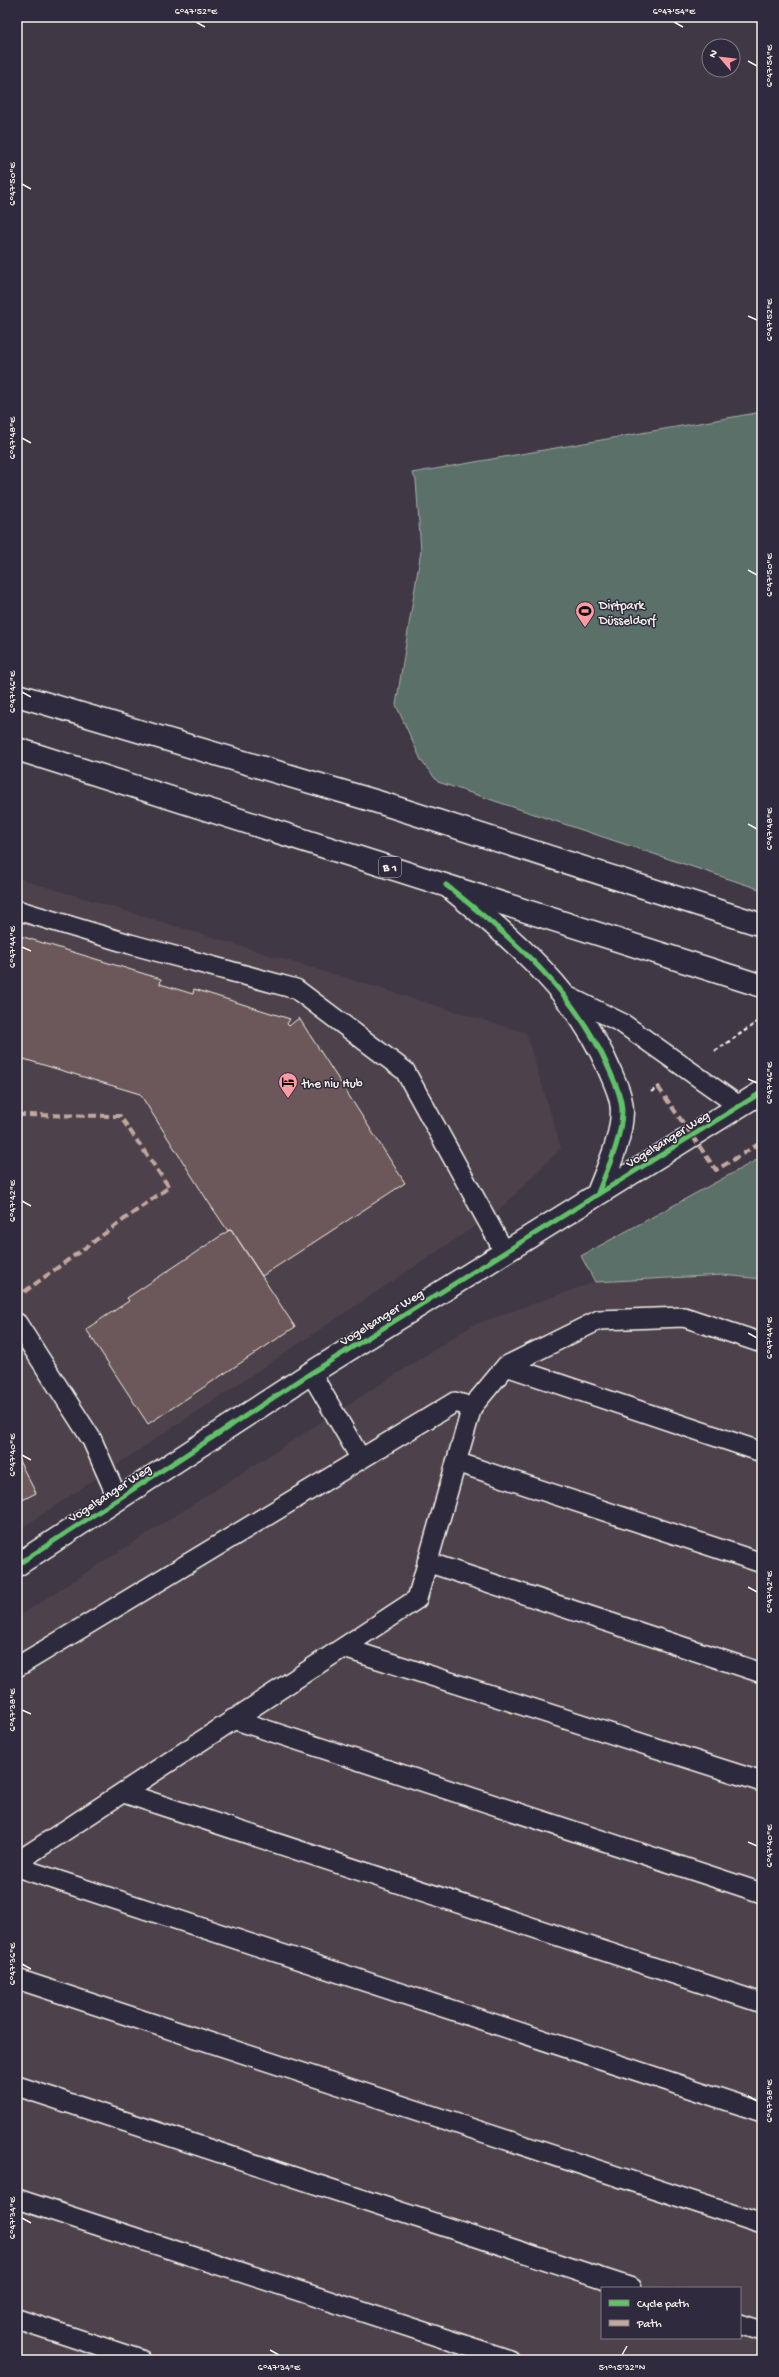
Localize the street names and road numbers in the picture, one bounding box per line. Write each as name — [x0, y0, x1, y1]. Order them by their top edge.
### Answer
road number: B 1 — [379, 857, 401, 877]
street label: Vogelsanger Weg — [623, 1108, 713, 1172]
street label: Vogelsanger Weg — [337, 1286, 427, 1350]
street label: Vogelsanger Weg — [65, 1462, 155, 1527]

